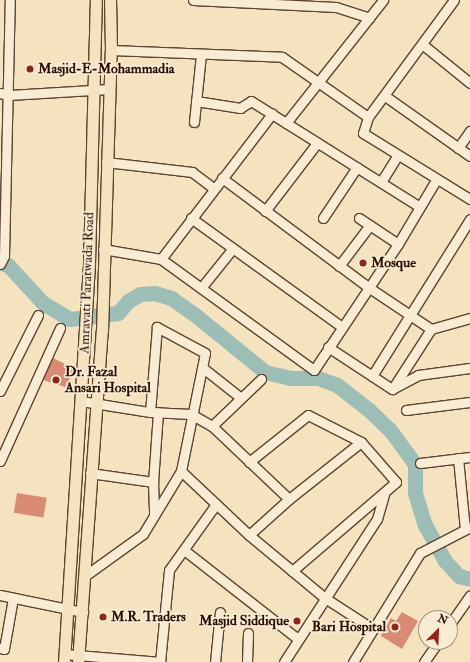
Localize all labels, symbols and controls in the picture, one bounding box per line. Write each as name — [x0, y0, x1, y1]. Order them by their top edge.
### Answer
place label: Masjid-E-Mohammadia — [38, 61, 175, 77]
marker: Masjid-E-Mohammadia — [25, 64, 35, 74]
street label: Amravati Paratwada Road — [76, 212, 98, 354]
place label: Mosque — [371, 255, 416, 271]
marker: Mosque — [358, 258, 368, 268]
place label: Dr. Fazal Ansari Hospital — [65, 364, 151, 396]
marker: Dr. Fazal Ansari Hospital — [50, 374, 62, 386]
place label: M.R. Traders — [111, 609, 186, 625]
north arrow — [418, 610, 458, 650]
marker: M.R. Traders — [98, 612, 108, 622]
text: N — [436, 612, 450, 627]
place label: Masjid Siddique — [199, 613, 289, 629]
marker: Masjid Siddique — [292, 616, 302, 626]
place label: Bari Hospital — [312, 619, 386, 635]
marker: Bari Hospital — [389, 621, 401, 633]

